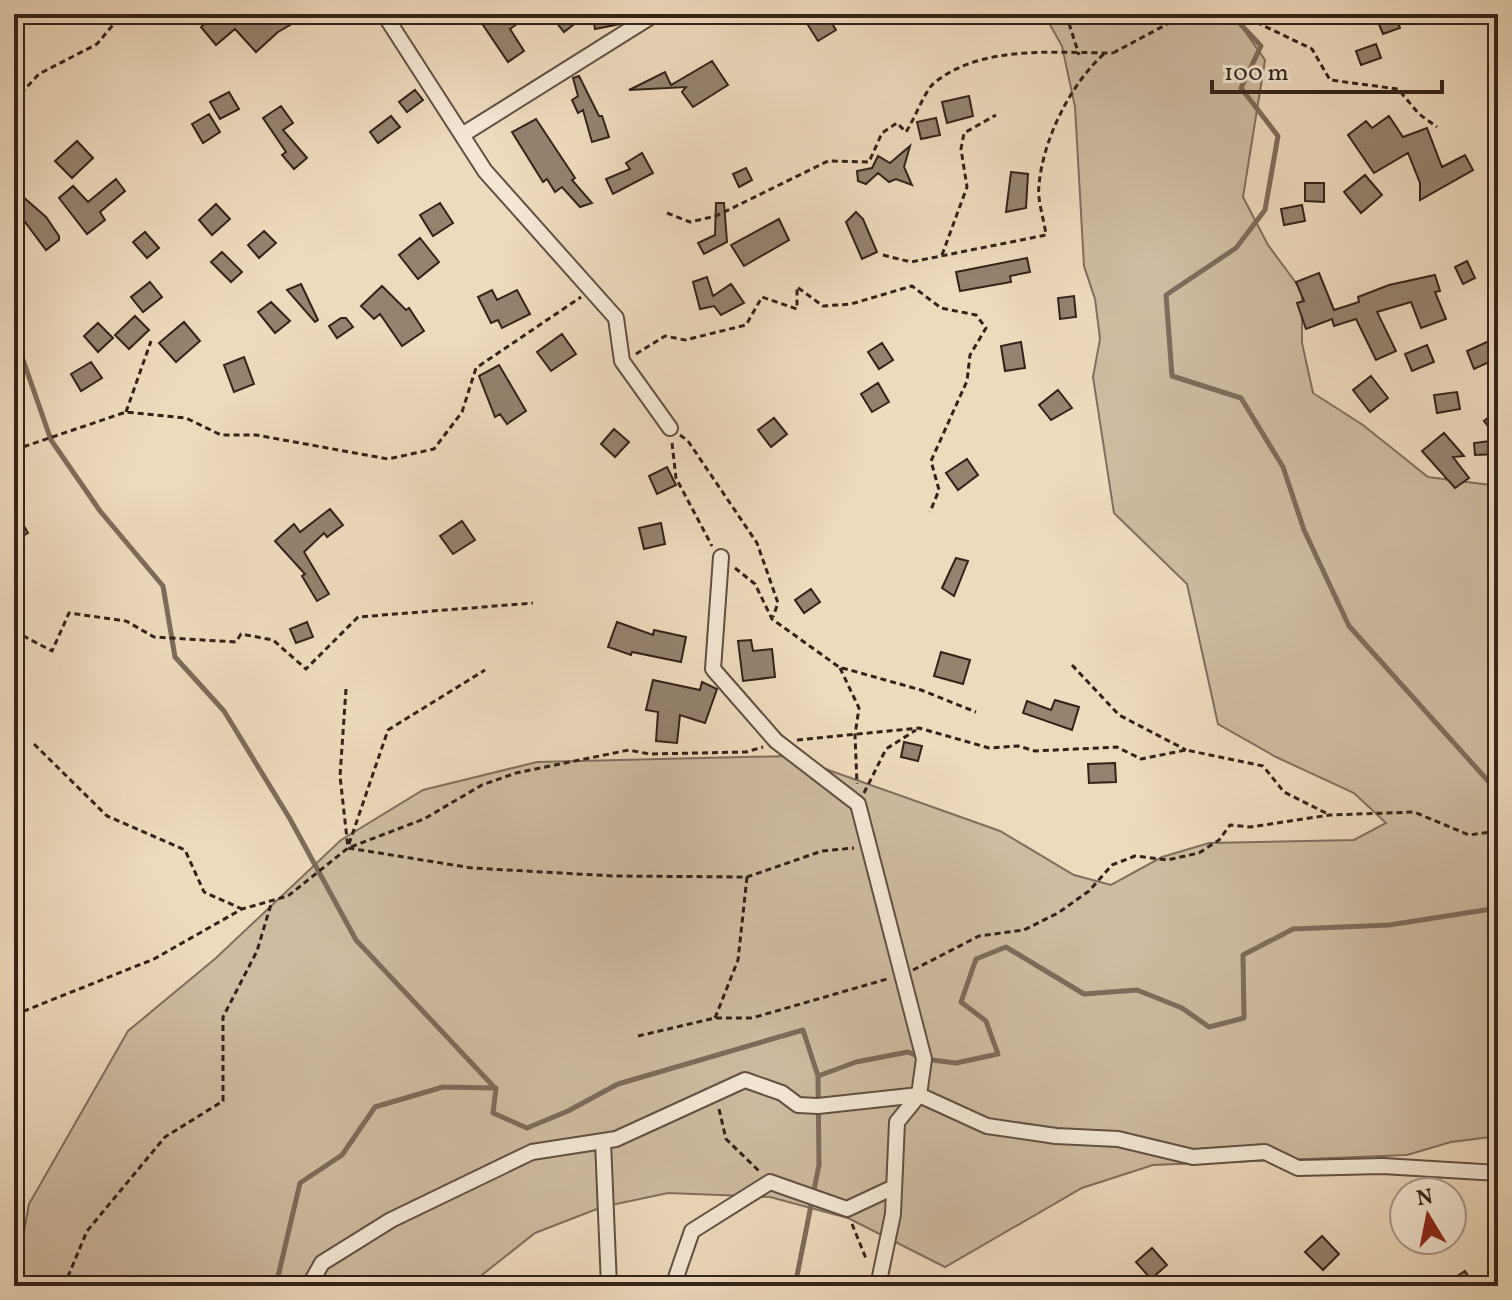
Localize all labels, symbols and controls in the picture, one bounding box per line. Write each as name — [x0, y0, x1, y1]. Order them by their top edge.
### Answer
scale bar — [1212, 44, 1442, 94]
text: 100 m — [1224, 57, 1289, 91]
north arrow — [1388, 1176, 1468, 1256]
text: N — [1414, 1182, 1436, 1215]

